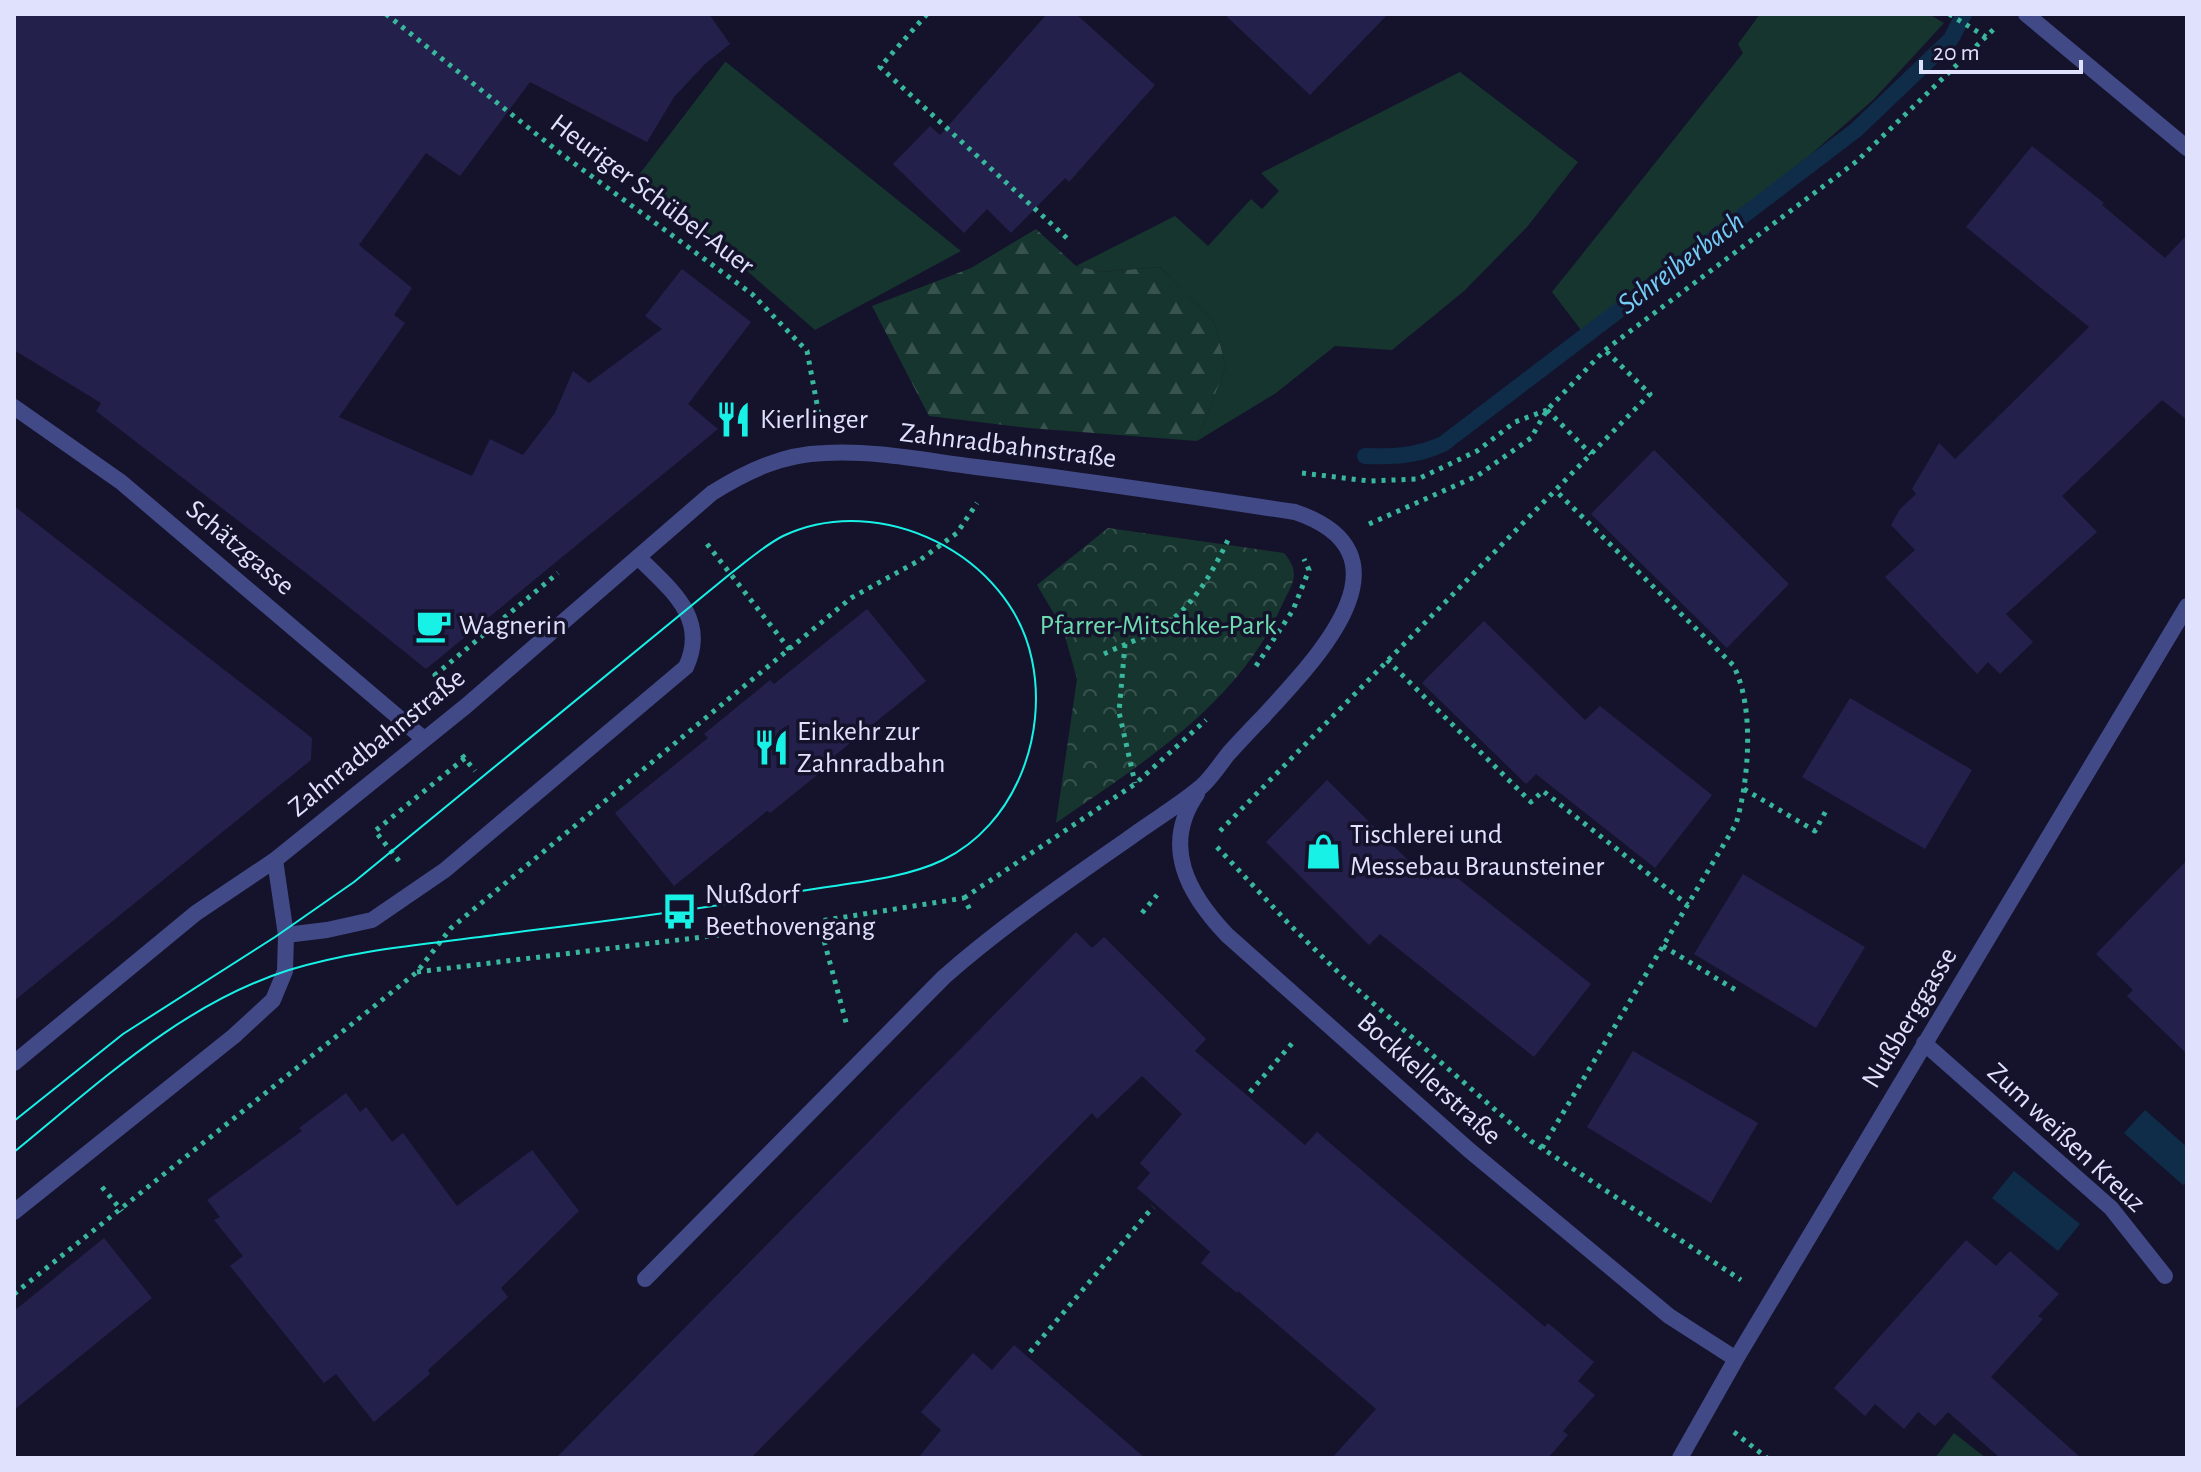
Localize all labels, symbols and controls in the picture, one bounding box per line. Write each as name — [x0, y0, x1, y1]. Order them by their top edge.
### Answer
scale bar — [1921, 24, 2081, 74]
text: 20 m — [1933, 41, 1980, 65]
street label: Heuriger Schübel-Auer — [545, 109, 759, 281]
water label: Schreiberbach — [1612, 206, 1750, 320]
restaurant icon: Kierlinger — [715, 401, 753, 439]
place label: Kierlinger — [760, 406, 868, 434]
street label: Zahnradbahnstraße — [898, 419, 1118, 473]
street label: Schätzgasse — [181, 495, 299, 601]
cafe icon: Wagnerin — [414, 607, 452, 645]
place label: Wagnerin — [459, 612, 567, 640]
park label: Pfarrer-Mitschke-Park — [1039, 612, 1277, 640]
street label: Zahnradbahnstraße — [284, 664, 470, 822]
place label: Einkehr zur Zahnradbahn — [797, 718, 945, 778]
restaurant icon: Einkehr zur Zahnradbahn — [752, 729, 790, 767]
place label: Tischlerei und Messebau Braunsteiner — [1350, 821, 1604, 881]
shop icon: Tischlerei und Messebau Braunsteiner — [1305, 832, 1343, 870]
place label: Nußdorf Beethovengang — [705, 881, 876, 941]
bus stop icon: Nußdorf Beethovengang — [660, 892, 698, 930]
street label: Nußberggasse — [1857, 943, 1963, 1093]
street label: Bockkellerstraße — [1352, 1008, 1506, 1150]
street label: Zum weißen Kreuz — [1982, 1058, 2150, 1218]

